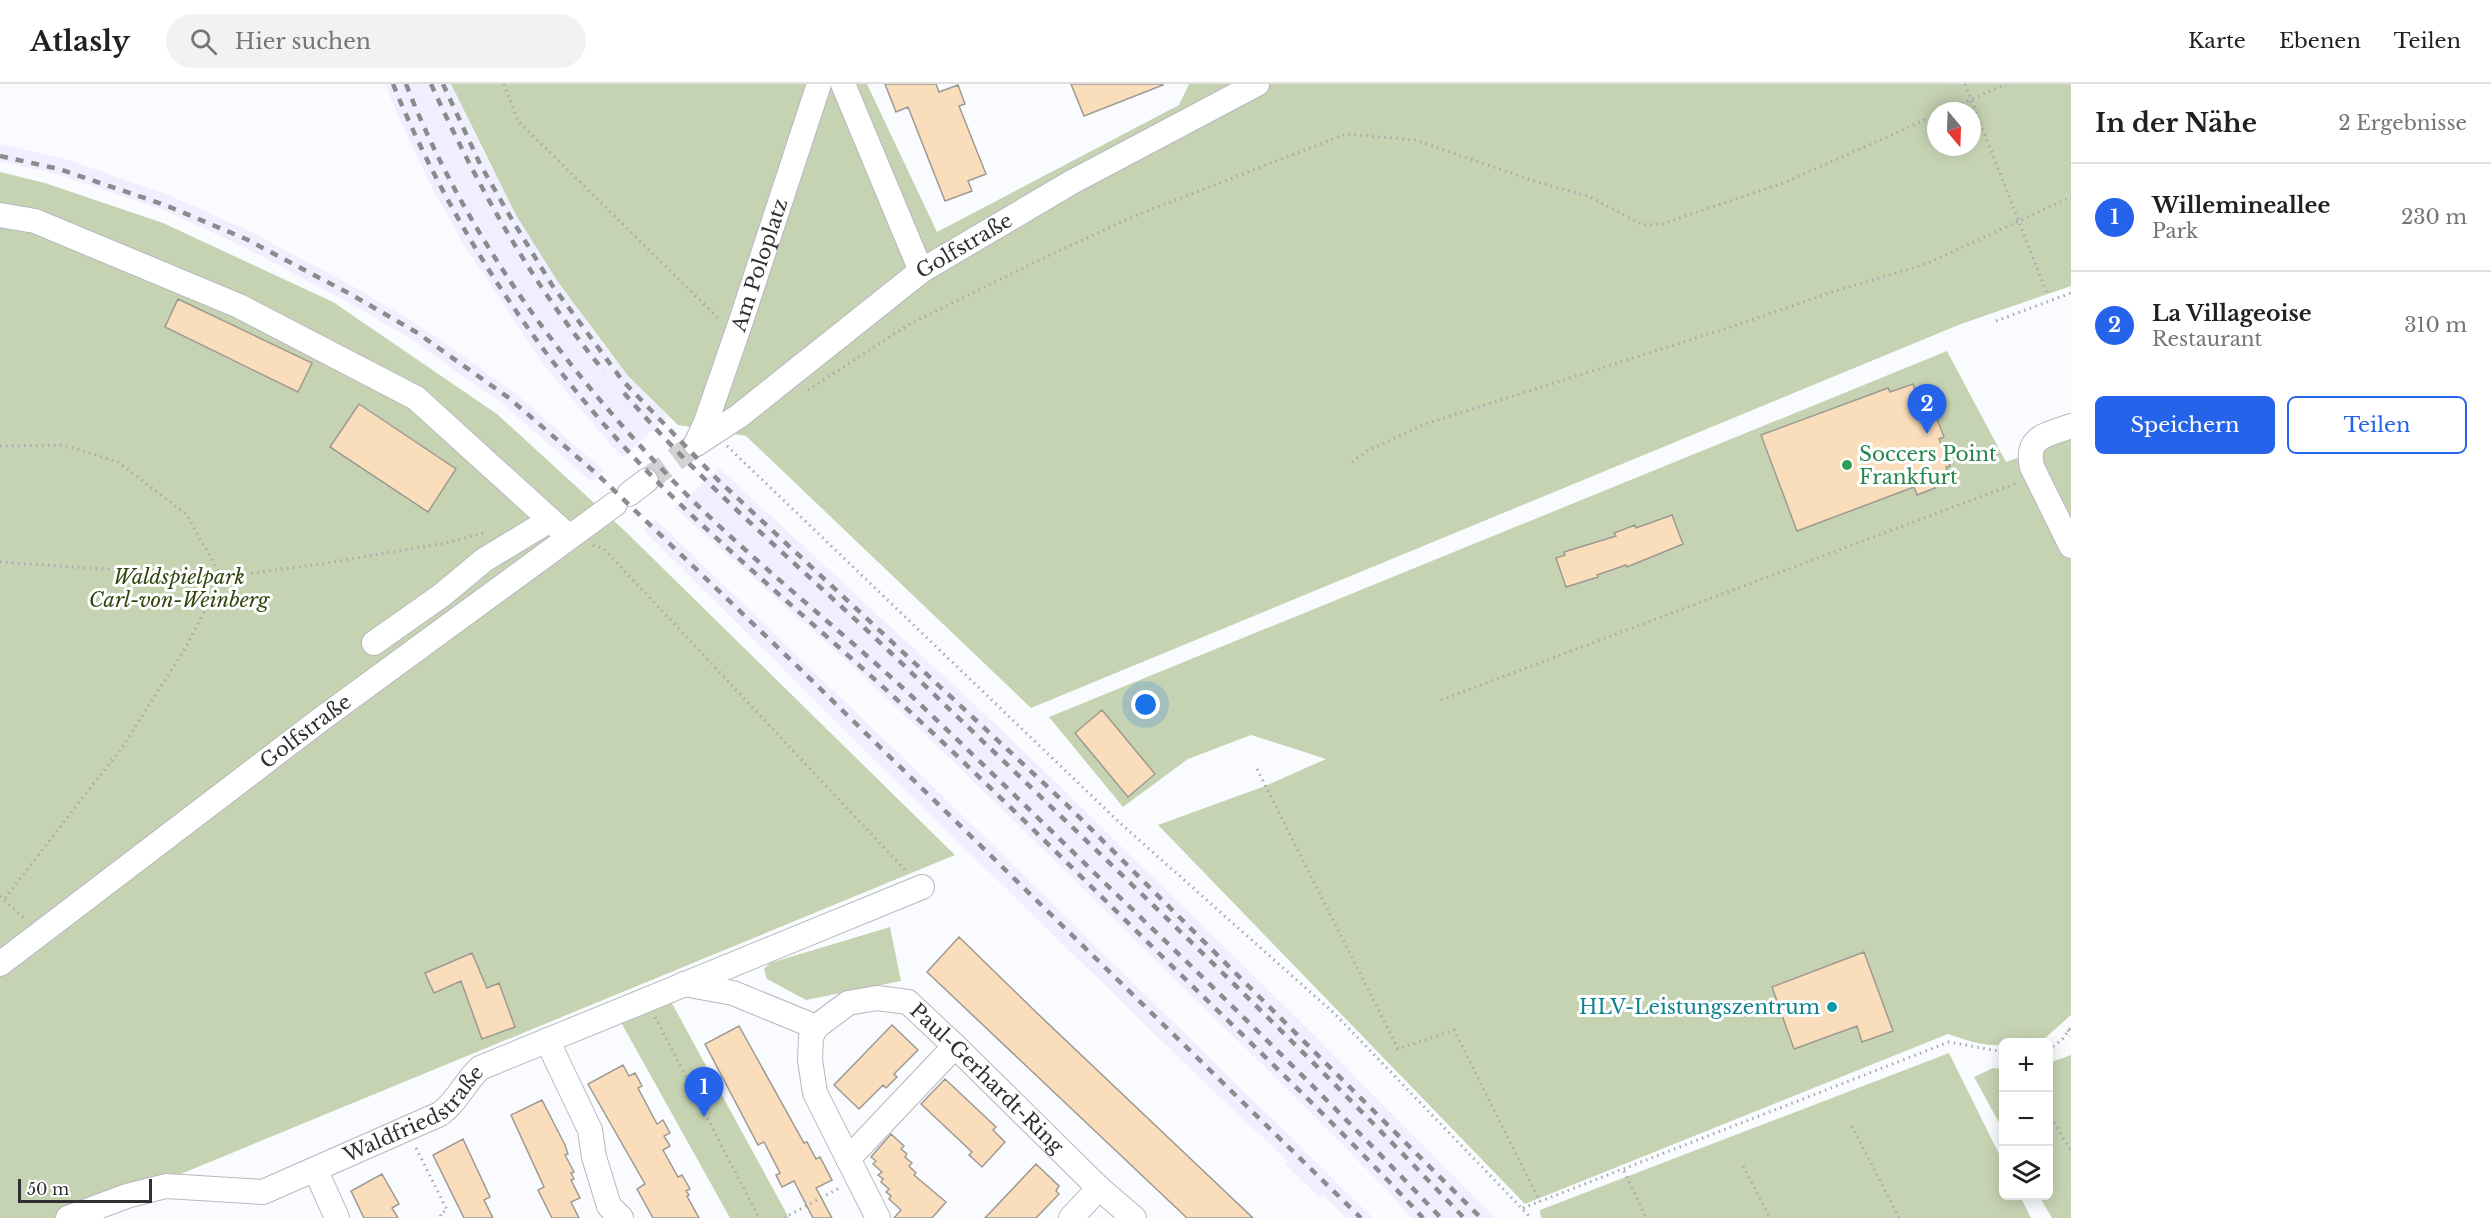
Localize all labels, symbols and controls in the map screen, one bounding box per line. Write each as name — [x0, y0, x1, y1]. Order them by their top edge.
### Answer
search box — [166, 14, 586, 68]
text: Atlasly — [30, 24, 130, 59]
icon: search — [187, 25, 220, 58]
text: Hier suchen — [235, 28, 371, 55]
text: Karte — [2188, 28, 2246, 54]
text: Ebenen — [2279, 28, 2361, 54]
text: Teilen — [2394, 28, 2461, 54]
north arrow — [1927, 102, 1981, 156]
text: In der Nähe — [2095, 107, 2257, 139]
text: 2 Ergebnisse — [2338, 111, 2467, 135]
text: Willemineallee — [2152, 192, 2330, 219]
street label: Am Poloplatz — [726, 196, 792, 335]
text: 1 — [2110, 205, 2119, 229]
text: 230 m — [2401, 205, 2467, 229]
street label: Golfstraße — [912, 208, 1017, 283]
text: Park — [2152, 219, 2198, 243]
text: La Villageoise — [2152, 300, 2312, 327]
text: 2 — [2108, 313, 2121, 337]
text: 310 m — [2404, 313, 2467, 337]
text: Restaurant — [2152, 327, 2262, 351]
pin: 2 — [1908, 384, 1946, 434]
button: Speichern — [2095, 396, 2275, 454]
button: Teilen — [2287, 396, 2467, 454]
place label: Soccers Point Frankfurt — [1859, 442, 1997, 489]
marker: Soccers Point Frankfurt — [1840, 458, 1854, 472]
park label: Waldspielpark Carl-von-Weinberg — [89, 565, 270, 612]
street label: Golfstraße — [255, 689, 356, 773]
your location — [1131, 690, 1160, 719]
place label: HLV-Leistungszentrum — [1579, 995, 1821, 1019]
street label: Paul-Gerhardt-Ring — [905, 998, 1069, 1159]
marker: HLV-Leistungszentrum — [1825, 1000, 1839, 1014]
map controls — [1999, 1038, 2053, 1200]
button: + — [1999, 1038, 2053, 1092]
street label: Waldfriedstraße — [339, 1060, 488, 1167]
pin: 1 — [684, 1068, 724, 1117]
button: − — [1999, 1092, 2053, 1146]
button: layers — [1999, 1146, 2053, 1200]
scale bar — [18, 1176, 152, 1204]
text: 50 m — [27, 1179, 69, 1199]

